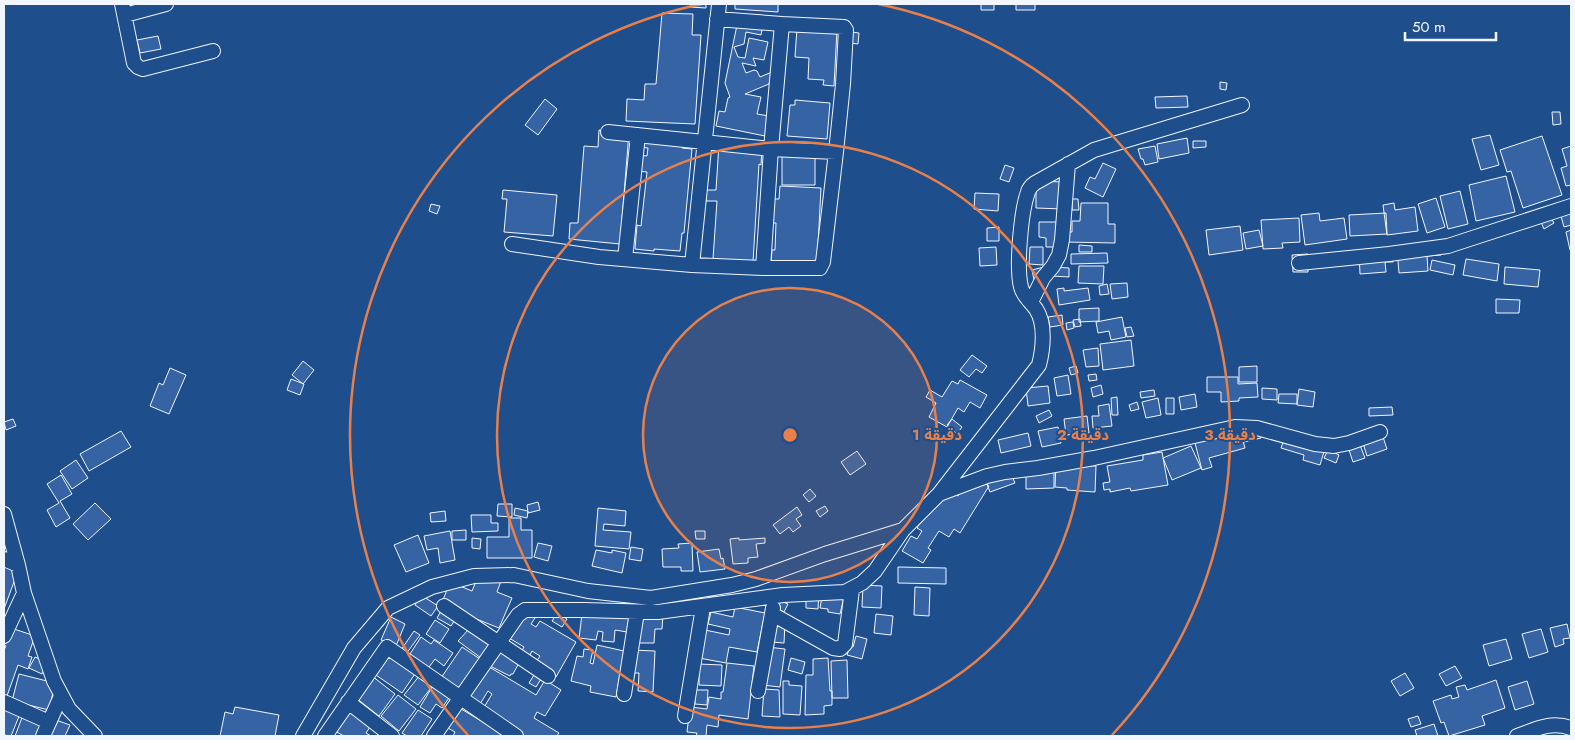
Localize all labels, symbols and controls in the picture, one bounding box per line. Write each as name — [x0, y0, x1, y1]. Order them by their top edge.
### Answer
scale bar — [1405, 10, 1496, 42]
text: 50 m — [1412, 16, 1446, 38]
text: 1 دقيقة — [912, 424, 962, 446]
text: 2 دقيقة — [1057, 424, 1109, 446]
text: 3 دقيقة — [1204, 424, 1256, 446]
centre of rings — [781, 426, 799, 444]

